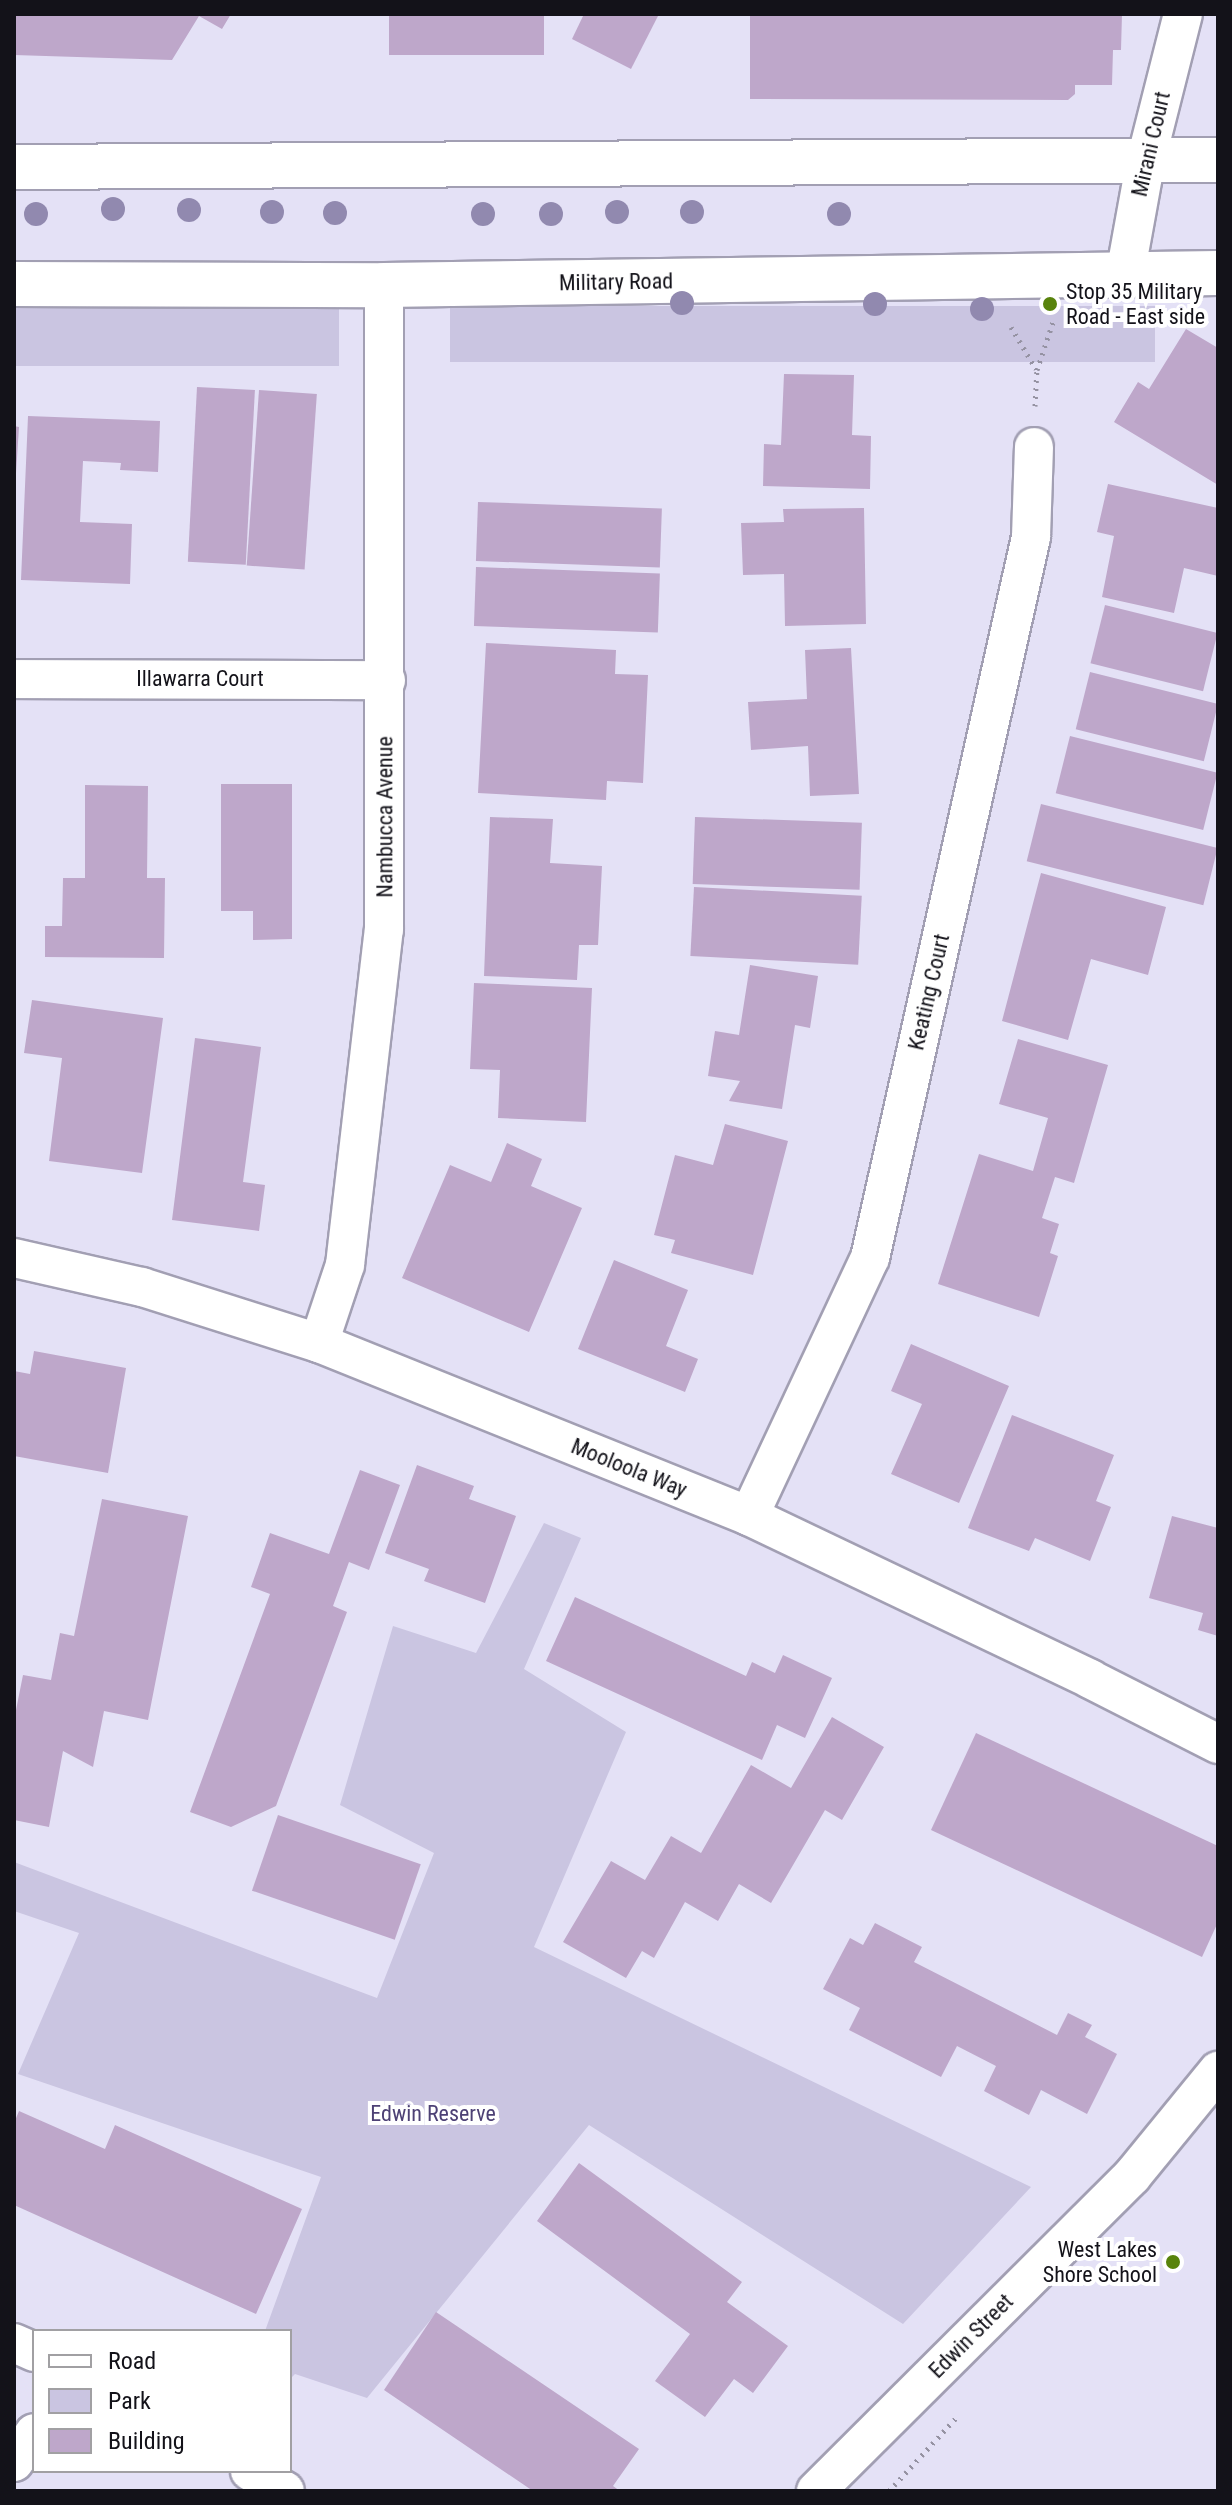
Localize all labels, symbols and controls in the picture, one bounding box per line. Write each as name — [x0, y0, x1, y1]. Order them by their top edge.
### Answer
street label: Mirani Court — [1126, 89, 1176, 199]
street label: Military Road — [559, 268, 673, 296]
place label: Stop 35 Military Road - East side — [1066, 278, 1205, 330]
marker: Stop 35 Military Road - East side — [1041, 295, 1059, 313]
street label: Illawarra Court — [136, 666, 264, 692]
street label: Nambucca Avenue — [372, 736, 398, 898]
street label: Keating Court — [903, 931, 955, 1053]
street label: Mooloola Way — [567, 1433, 691, 1503]
park label: Edwin Reserve — [370, 2101, 496, 2127]
place label: West Lakes Shore School — [1043, 2236, 1157, 2288]
marker: West Lakes Shore School — [1164, 2253, 1182, 2271]
street label: Edwin Street — [923, 2288, 1019, 2384]
legend — [32, 2329, 292, 2473]
text: Road — [108, 2347, 156, 2375]
text: Park — [108, 2387, 151, 2415]
text: Building — [108, 2427, 185, 2455]

